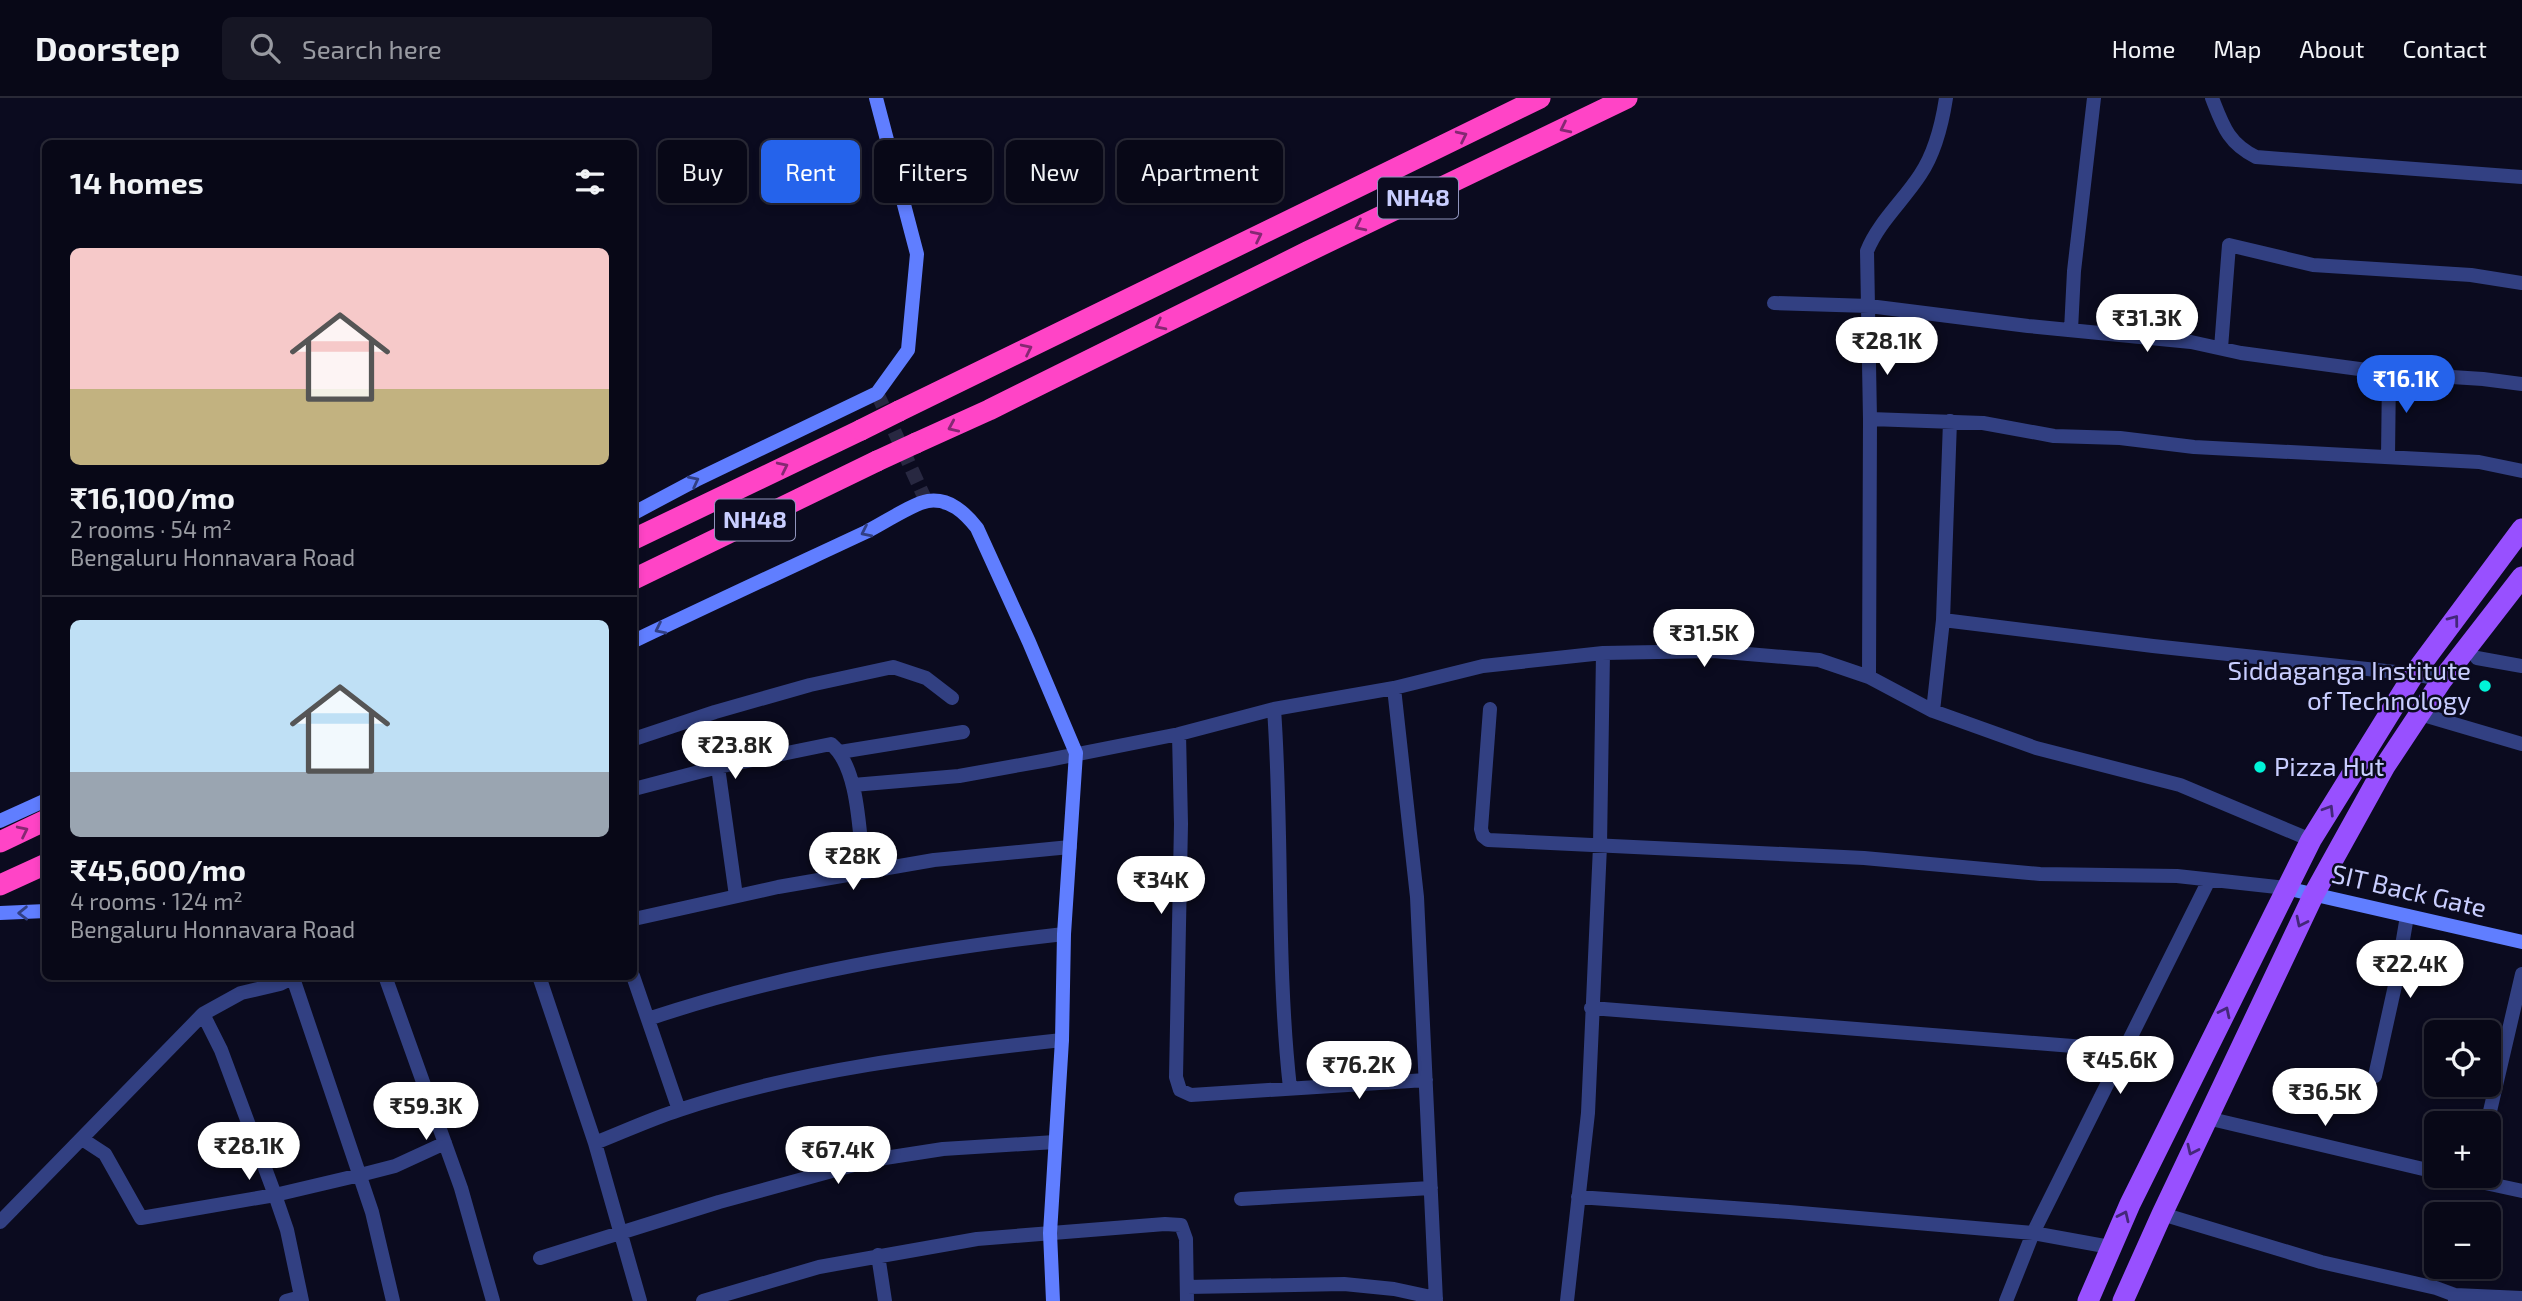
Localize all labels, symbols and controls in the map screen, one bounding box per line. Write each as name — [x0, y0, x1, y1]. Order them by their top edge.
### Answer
search box — [222, 17, 712, 80]
text: Doorstep — [35, 28, 180, 68]
icon: search — [246, 29, 284, 67]
text: Search here — [302, 33, 442, 64]
text: Home — [2112, 34, 2175, 63]
text: Map — [2213, 34, 2261, 63]
text: About — [2299, 34, 2365, 63]
text: Contact — [2403, 34, 2487, 63]
one-way arrow — [1560, 119, 1572, 133]
one-way arrow — [1455, 130, 1467, 144]
chip: Buy — [658, 140, 747, 203]
chip: Rent — [761, 140, 860, 203]
chip: Filters — [874, 140, 992, 203]
chip: New — [1006, 140, 1103, 203]
chip: Apartment — [1117, 140, 1283, 203]
icon: filters — [571, 163, 609, 201]
text: 14 homes — [70, 164, 204, 200]
road number: NH48 — [1378, 178, 1458, 218]
one-way arrow — [1355, 218, 1367, 232]
one-way arrow — [1250, 230, 1262, 244]
icon: home — [277, 294, 403, 420]
pin: ₹31.3K — [2090, 294, 2204, 354]
text: ₹31.3K — [2112, 303, 2182, 331]
one-way arrow — [1155, 317, 1167, 331]
pin: ₹28.1K — [1830, 317, 1944, 377]
text: ₹28.1K — [1852, 326, 1922, 354]
one-way arrow — [1020, 343, 1032, 357]
pin: ₹16.1K — [2349, 356, 2463, 415]
text: ₹16.1K — [2373, 364, 2439, 392]
one-way arrow — [947, 419, 960, 433]
one-way arrow — [776, 461, 789, 475]
one-way arrow — [687, 476, 699, 490]
text: ₹16,100/mo — [70, 479, 235, 515]
road number: NH48 — [715, 500, 795, 540]
text: 2 rooms · 54 m² — [70, 515, 232, 543]
one-way arrow — [861, 524, 873, 538]
text: Bengaluru Honnavara Road — [70, 543, 355, 571]
pin: ₹31.5K — [1647, 610, 1761, 669]
one-way arrow — [2446, 615, 2459, 628]
text: ₹31.5K — [1669, 618, 1739, 646]
one-way arrow — [655, 620, 667, 634]
place label: Siddaganga Institute of Technology — [2228, 654, 2471, 715]
icon: home — [277, 666, 403, 792]
marker: Siddaganga Institute of Technology — [2477, 678, 2493, 694]
pin: ₹23.8K — [678, 722, 792, 781]
text: ₹23.8K — [698, 730, 772, 758]
place label: Pizza Hut — [2274, 750, 2385, 781]
marker: Pizza Hut — [2252, 759, 2268, 775]
one-way arrow — [2321, 805, 2334, 818]
one-way arrow — [16, 825, 28, 839]
pin: ₹28K — [812, 832, 894, 892]
text: ₹28K — [825, 841, 881, 869]
text: ₹45,600/mo — [70, 851, 246, 887]
pin: ₹34K — [1120, 856, 1202, 916]
street label: SIT Back Gate — [2329, 857, 2490, 922]
text: ₹34K — [1133, 865, 1189, 893]
text: 4 rooms · 124 m² — [70, 887, 243, 915]
one-way arrow — [17, 905, 28, 920]
text: Bengaluru Honnavara Road — [70, 915, 355, 943]
one-way arrow — [2295, 915, 2309, 927]
pin: ₹22.4K — [2353, 940, 2467, 1000]
text: ₹22.4K — [2372, 949, 2448, 977]
one-way arrow — [2217, 1007, 2231, 1019]
map controls — [2424, 1020, 2501, 1279]
button: locate — [2424, 1020, 2501, 1097]
pin: ₹45.6K — [2063, 1037, 2177, 1096]
pin: ₹76.2K — [1302, 1042, 1416, 1101]
text: ₹45.6K — [2083, 1045, 2157, 1073]
text: ₹76.2K — [1323, 1050, 1395, 1078]
pin: ₹36.5K — [2268, 1068, 2382, 1128]
text: ₹36.5K — [2288, 1077, 2362, 1105]
pin: ₹59.3K — [369, 1082, 483, 1142]
text: ₹59.3K — [389, 1091, 463, 1119]
button: + — [2424, 1111, 2501, 1188]
pin: ₹28.1K — [192, 1122, 306, 1182]
pin: ₹67.4K — [781, 1126, 895, 1186]
text: ₹28.1K — [214, 1131, 284, 1159]
text: ₹67.4K — [801, 1135, 875, 1163]
one-way arrow — [2186, 1142, 2200, 1155]
button: − — [2424, 1202, 2501, 1279]
one-way arrow — [2116, 1211, 2130, 1223]

